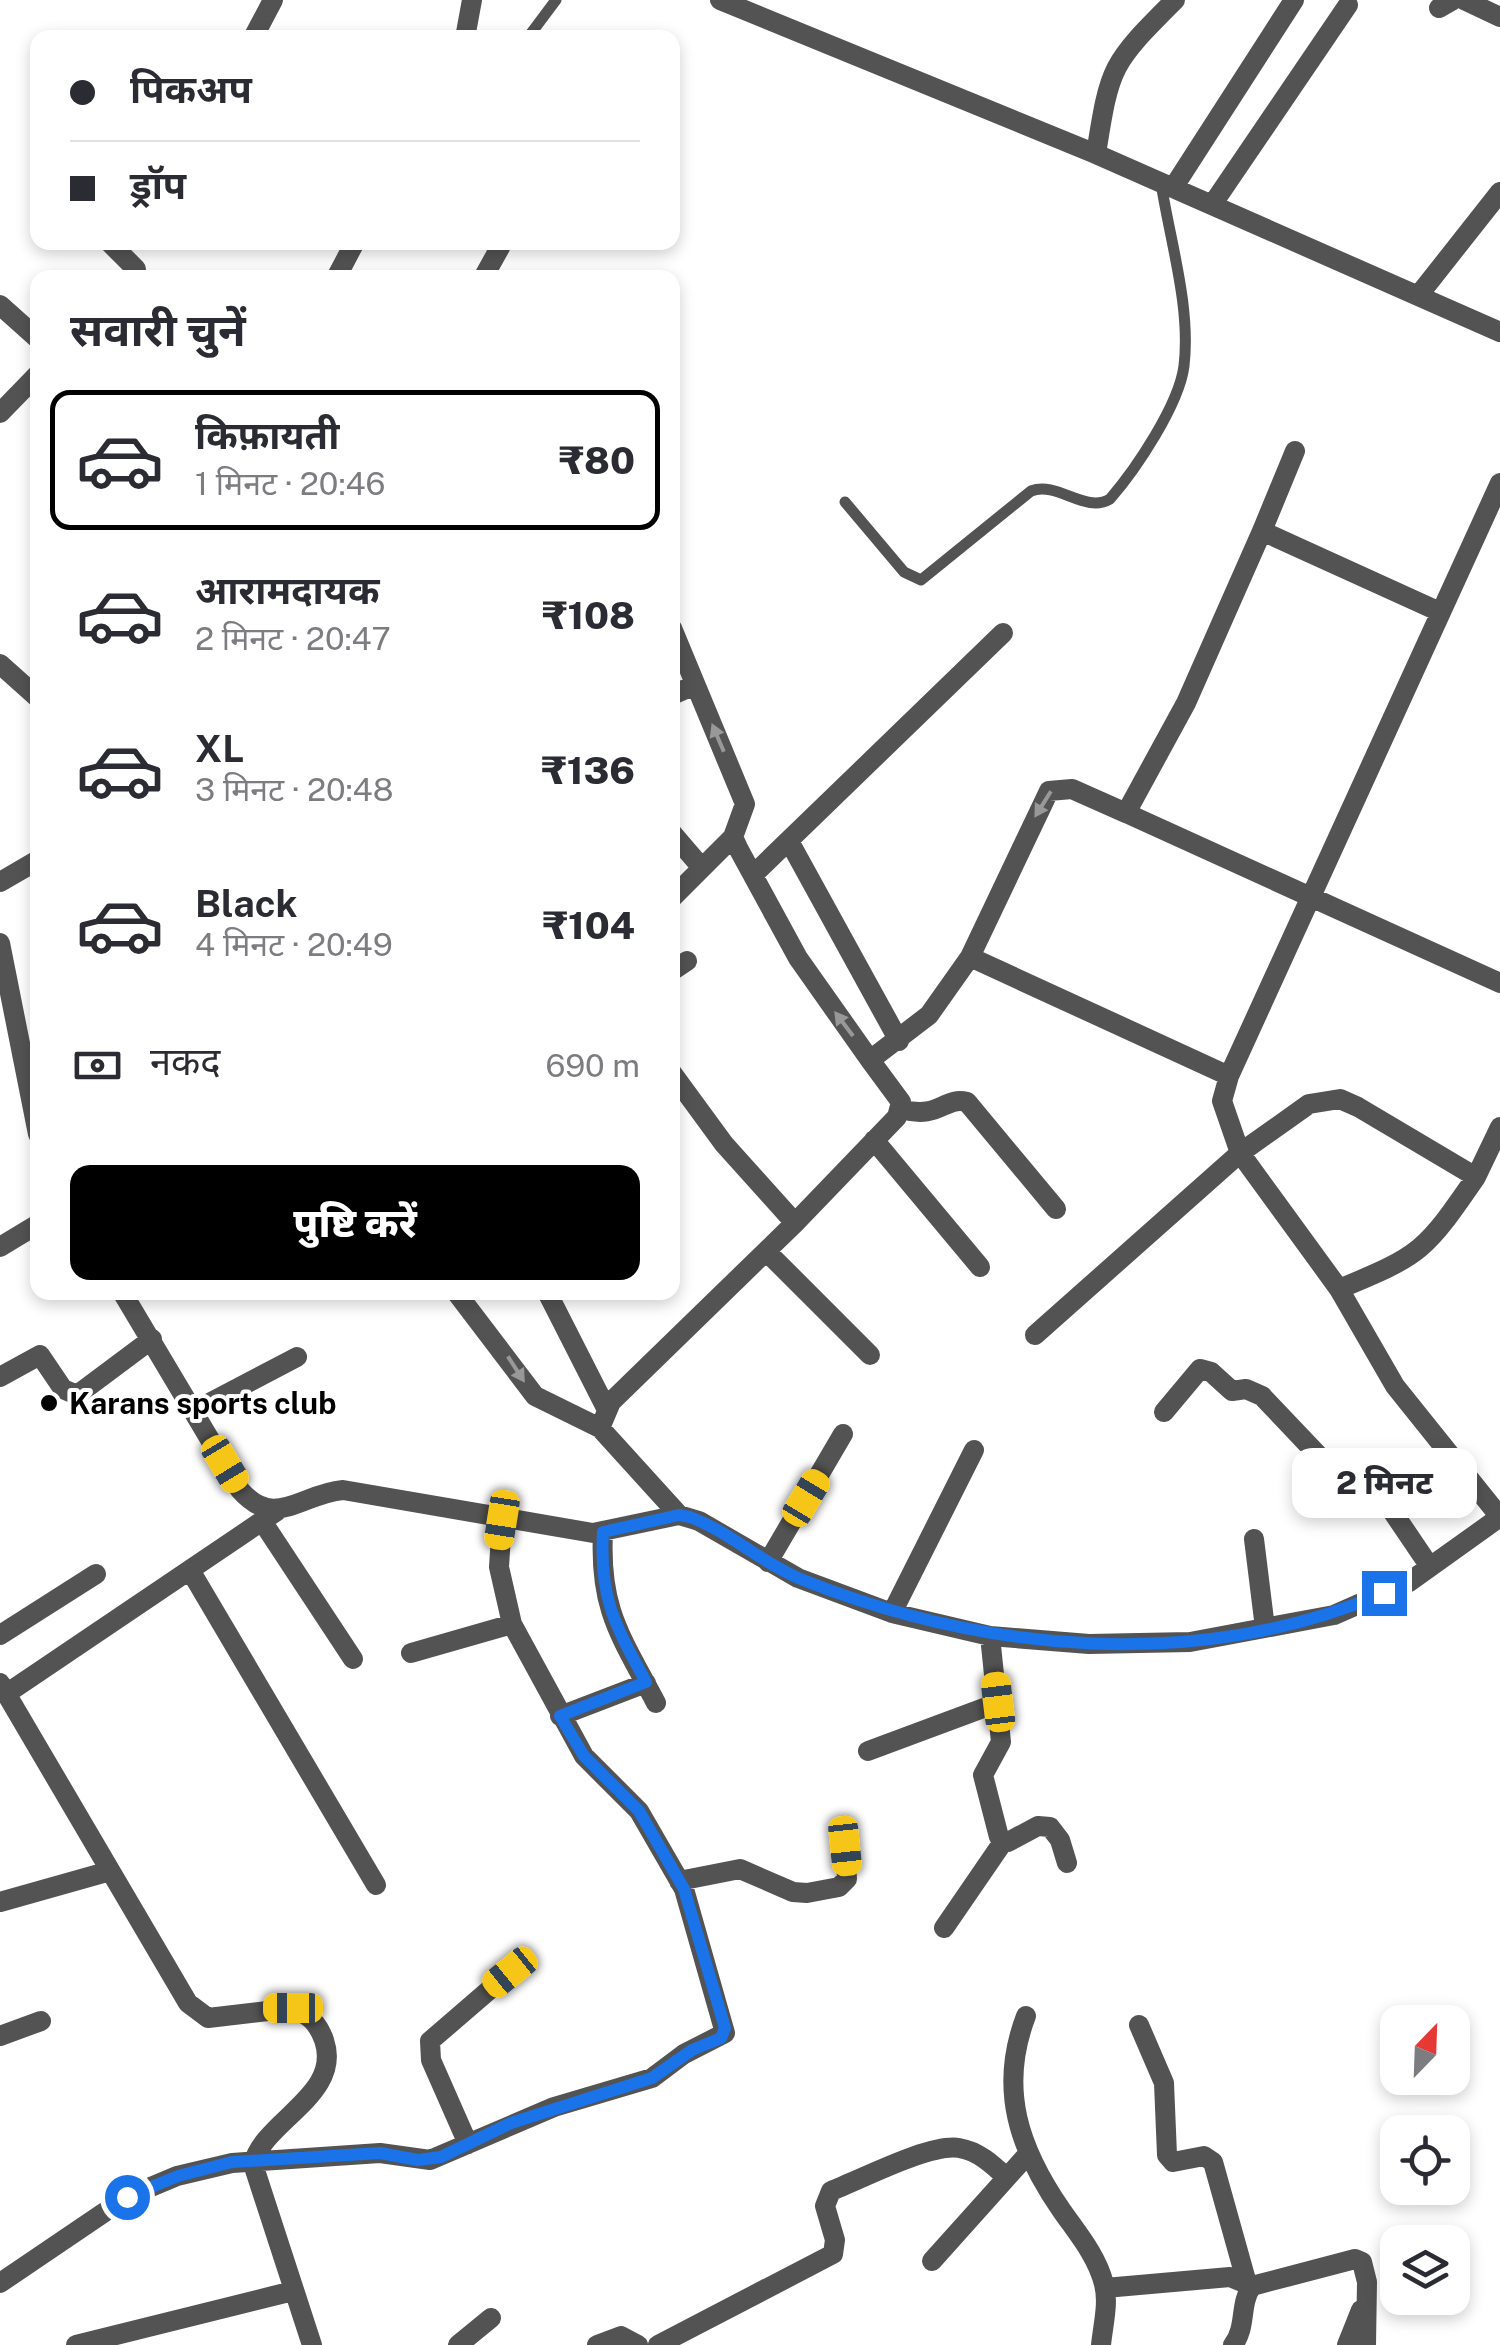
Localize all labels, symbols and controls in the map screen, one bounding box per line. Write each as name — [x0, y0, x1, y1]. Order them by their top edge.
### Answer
text: पिकअप — [130, 67, 252, 112]
text: ड्रॉप — [130, 163, 186, 208]
text: सवारी चुनें — [70, 303, 246, 356]
text: किफ़ायती — [195, 413, 339, 458]
icon: car — [75, 415, 165, 505]
text: ₹80 — [559, 438, 635, 483]
text: 1 मिनट · 20:46 — [195, 465, 386, 502]
text: आरामदायक — [195, 568, 379, 613]
icon: car — [75, 570, 165, 660]
text: ₹108 — [542, 593, 635, 638]
text: 2 मिनट · 20:47 — [195, 620, 391, 657]
one-way arrow — [709, 723, 725, 753]
icon: car — [75, 725, 165, 815]
text: XL — [195, 726, 244, 771]
text: ₹136 — [541, 748, 635, 793]
text: 3 मिनट · 20:48 — [195, 771, 393, 808]
one-way arrow — [1034, 790, 1053, 817]
icon: car — [75, 880, 165, 970]
text: Black — [195, 881, 298, 926]
text: ₹104 — [543, 903, 635, 948]
text: 4 मिनट · 20:49 — [195, 926, 393, 963]
one-way arrow — [834, 1011, 854, 1037]
icon: cash — [70, 1038, 125, 1093]
text: नकद — [150, 1039, 220, 1084]
text: 690 m — [545, 1047, 640, 1084]
button: पुष्टि करें — [70, 1165, 640, 1280]
one-way arrow — [506, 1356, 524, 1383]
place label: Karans sports club — [69, 1385, 336, 1421]
marker: Karans sports club — [38, 1392, 60, 1414]
car — [197, 1431, 253, 1497]
callout: 2 मिनट — [1292, 1448, 1476, 1518]
text: 2 मिनट — [1336, 1464, 1433, 1501]
car — [778, 1465, 834, 1531]
car — [482, 1488, 522, 1552]
route end — [1362, 1571, 1407, 1616]
car — [979, 1670, 1017, 1734]
car — [827, 1815, 863, 1877]
car — [477, 1941, 543, 2003]
car — [263, 1993, 323, 2023]
north arrow — [1380, 2005, 1470, 2095]
map controls — [1380, 2005, 1470, 2315]
button: locate — [1380, 2115, 1470, 2205]
route start — [105, 2175, 150, 2220]
button: layers — [1380, 2225, 1470, 2315]

